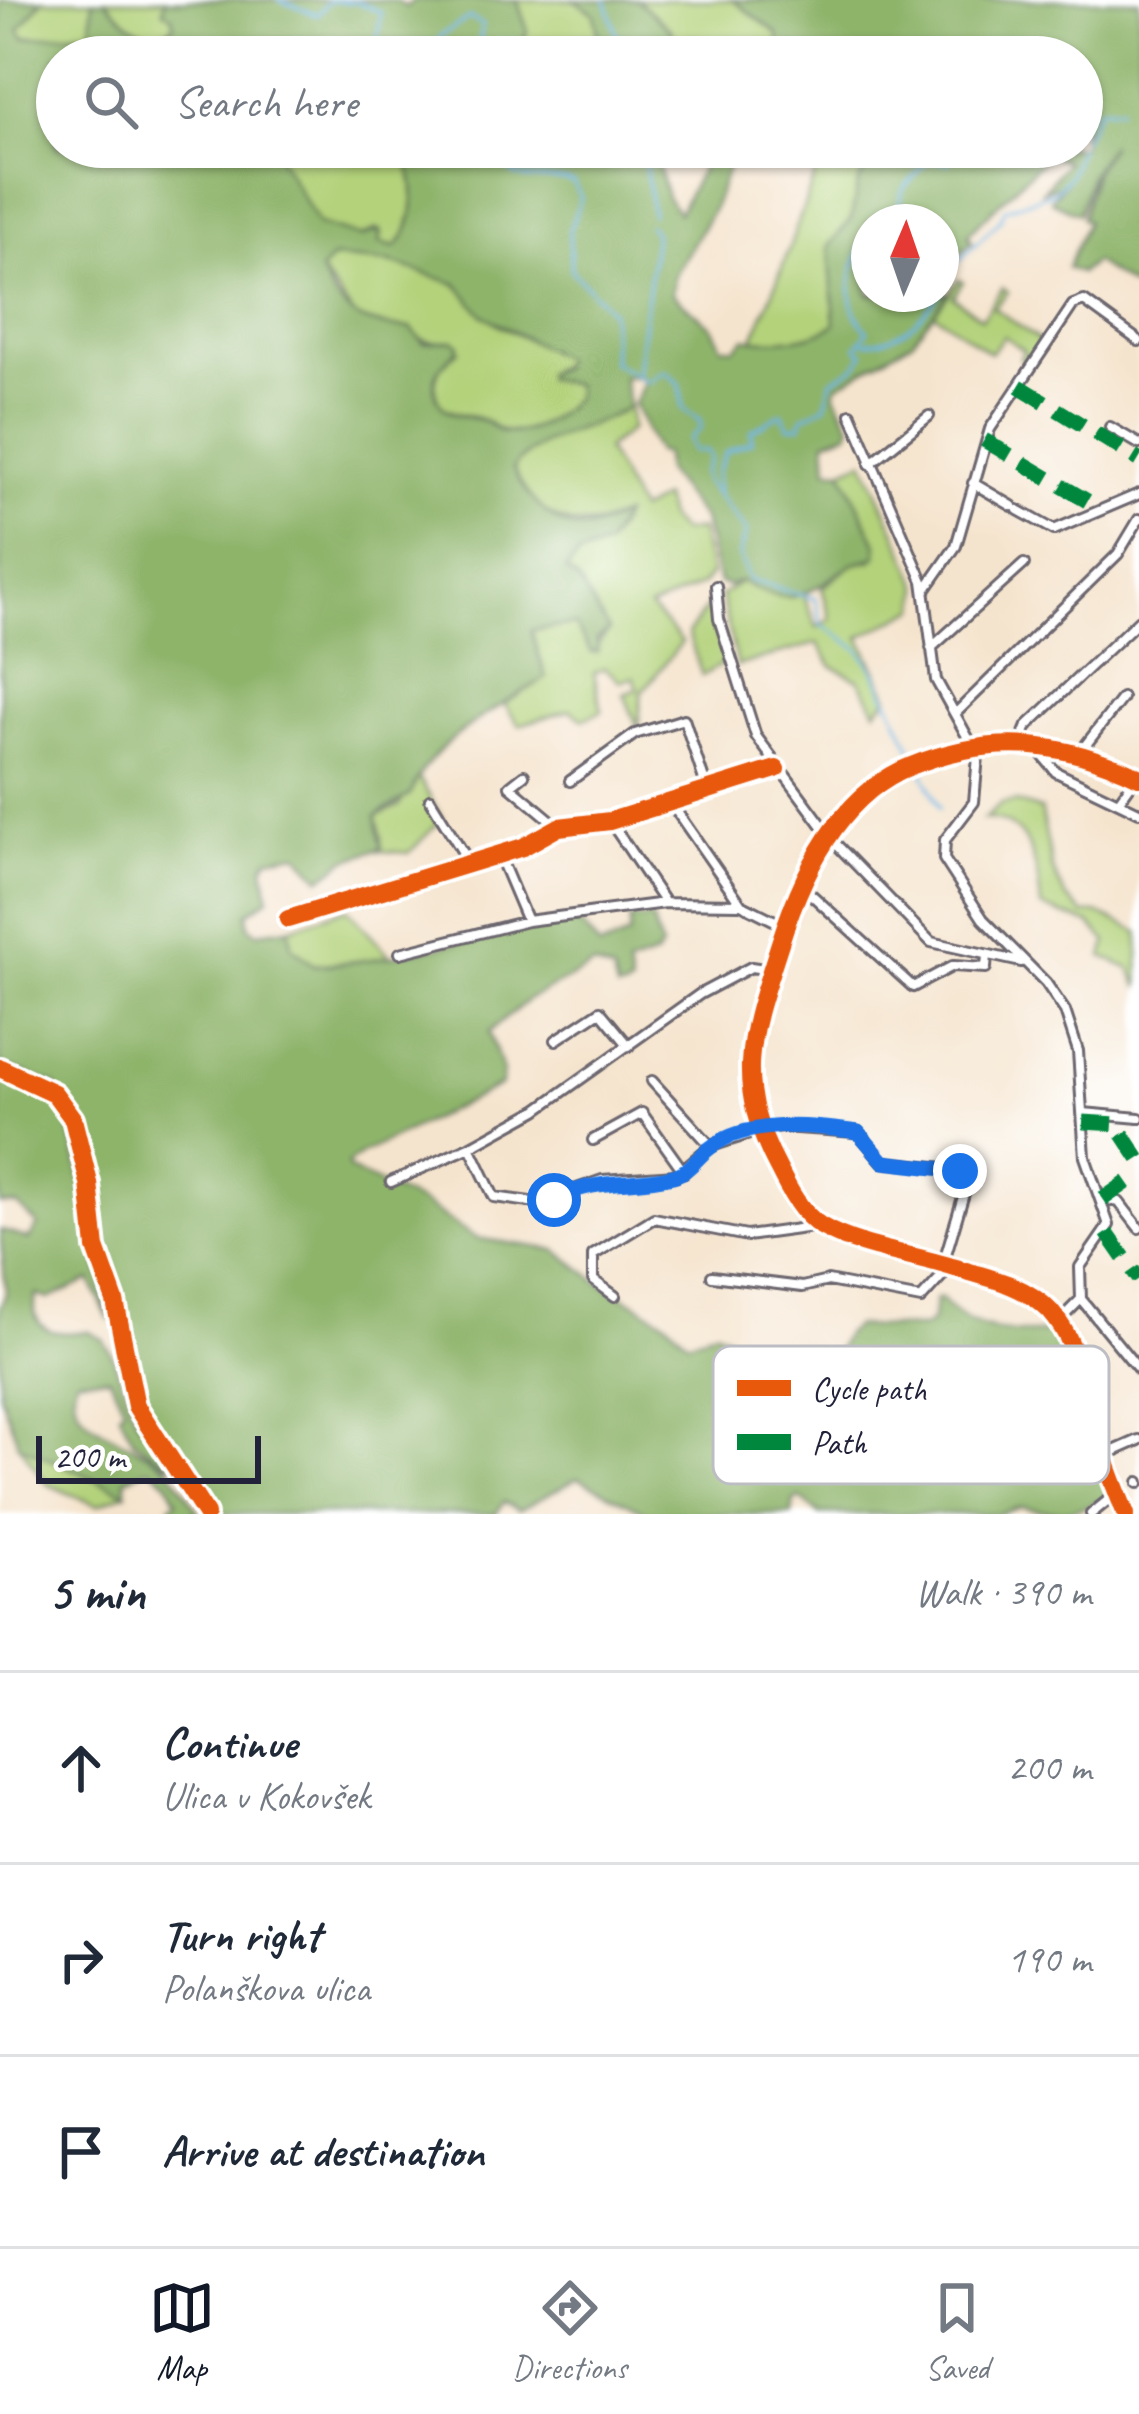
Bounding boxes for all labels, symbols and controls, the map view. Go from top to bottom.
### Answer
search box [36,36,1103,168]
icon: search [78,69,144,135]
text: Search here [174,74,357,131]
north arrow [851,204,959,312]
route end [933,1144,987,1198]
route start [527,1173,581,1227]
legend [713,1346,1109,1484]
text: Cycle path [812,1368,927,1410]
text: Path [812,1422,868,1464]
scale bar [36,1430,261,1483]
text: 200 m [54,1436,125,1478]
text: 5 min [48,1560,145,1624]
text: Walk · 390 m [915,1568,1091,1617]
text: Continue [162,1715,296,1772]
icon: ahead [48,1735,114,1801]
text: 200 m [1007,1743,1091,1792]
text: Ulica v Kokovšek [162,1772,370,1821]
text: Turn right [162,1907,320,1964]
icon: right [48,1927,114,1993]
text: 190 m [1007,1935,1091,1984]
text: Polanškova ulica [162,1964,370,2013]
icon: arrive [48,2119,114,2185]
text: Arrive at destination [162,2123,484,2180]
tab: Map [149,2275,215,2389]
tab: Directions [512,2275,627,2389]
tab: Saved [924,2275,990,2389]

